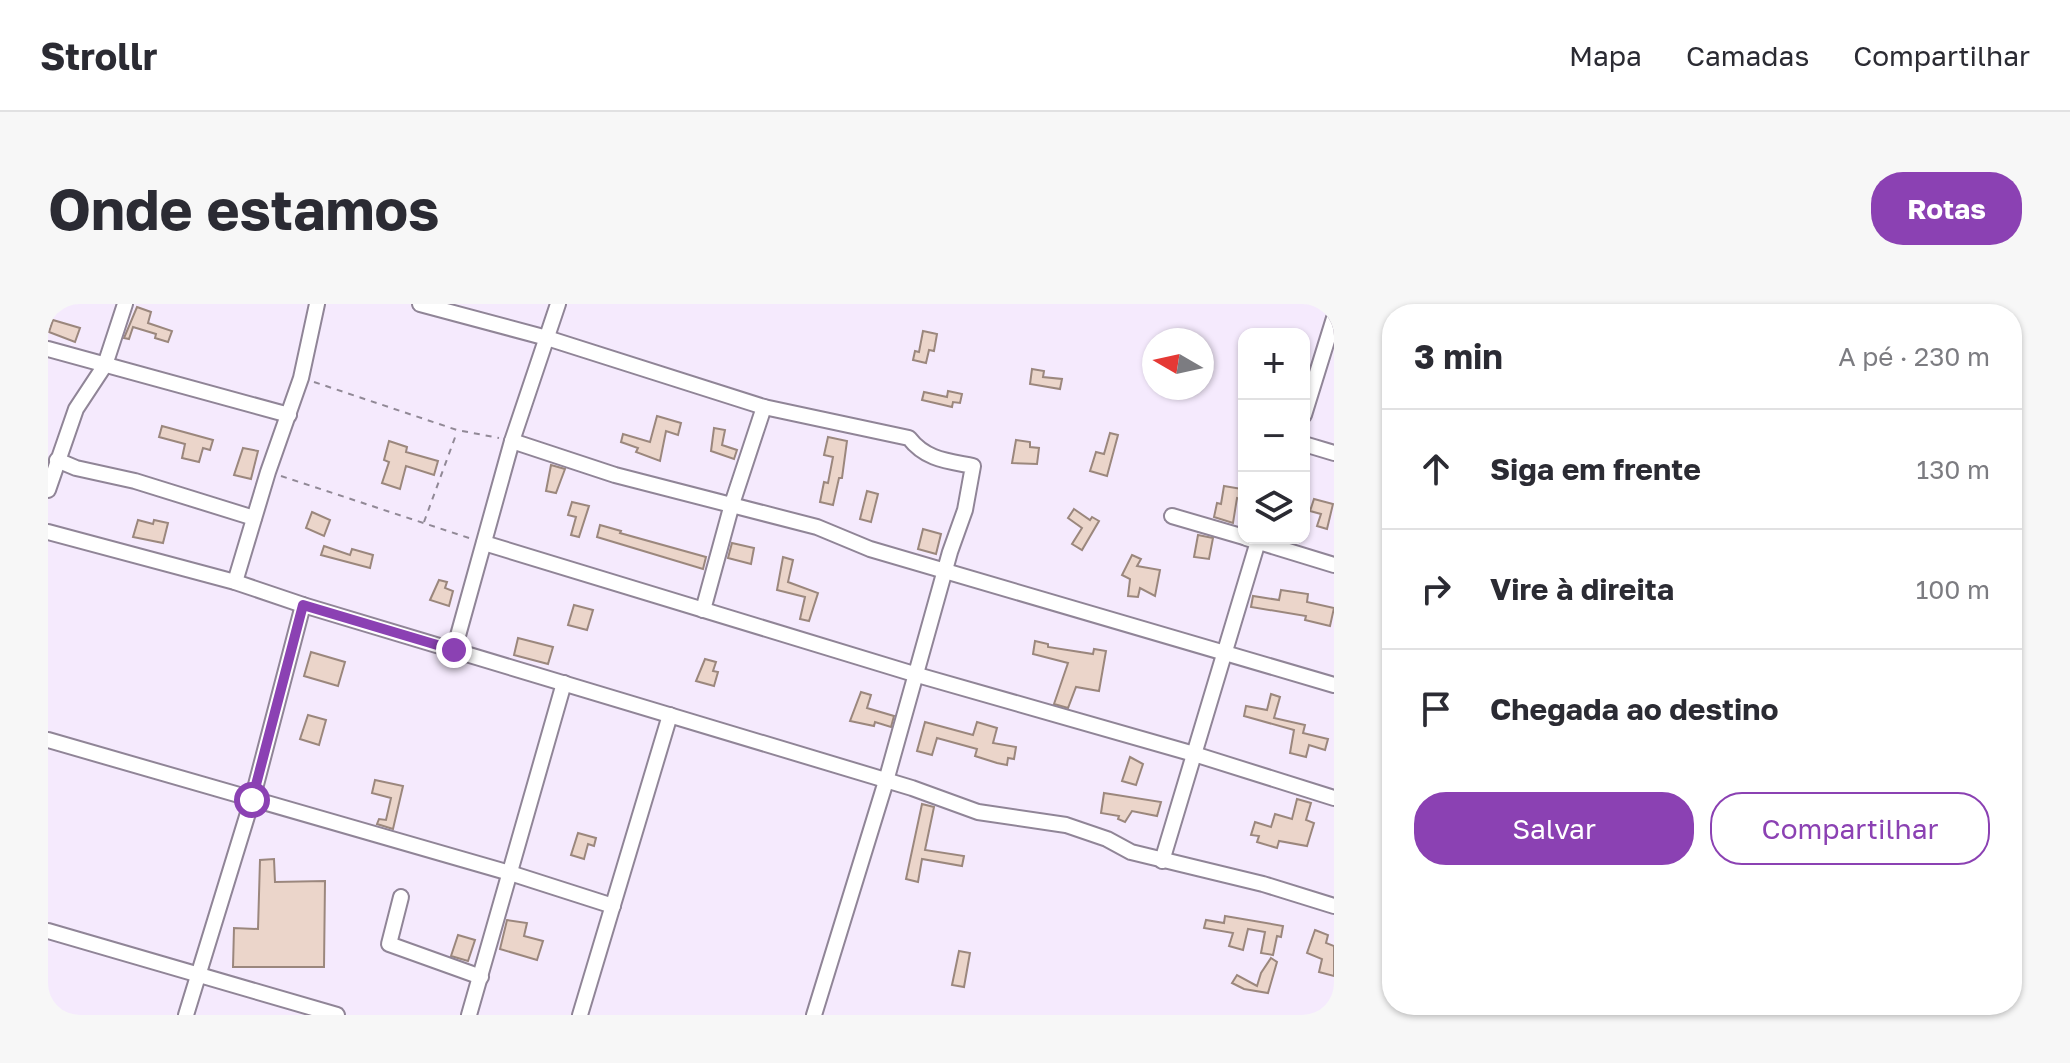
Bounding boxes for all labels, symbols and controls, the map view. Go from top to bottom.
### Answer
text: Strollr [40,33,158,78]
text: Mapa [1569,39,1642,72]
text: Camadas [1686,39,1809,72]
text: Compartilhar [1853,39,2030,72]
button: Rotas [1871,172,2022,245]
text: Onde estamos [48,175,439,242]
north arrow [1142,328,1214,400]
map controls [1238,328,1310,544]
button: + [1238,328,1310,400]
text: 3 min [1414,336,1503,376]
text: A pé · 230 m [1838,341,1990,372]
button: − [1238,400,1310,472]
icon: ahead [1414,447,1458,491]
text: Siga em frente [1490,451,1701,487]
text: 130 m [1917,454,1990,485]
button: layers [1238,472,1310,544]
icon: right [1414,567,1458,611]
text: Vire à direita [1490,571,1674,607]
text: 100 m [1916,574,1990,605]
route end [436,632,472,668]
icon: arrive [1414,687,1458,731]
text: Chegada ao destino [1490,691,1778,727]
route start [234,782,270,818]
button: Salvar [1414,792,1694,865]
button: Compartilhar [1710,792,1990,865]

